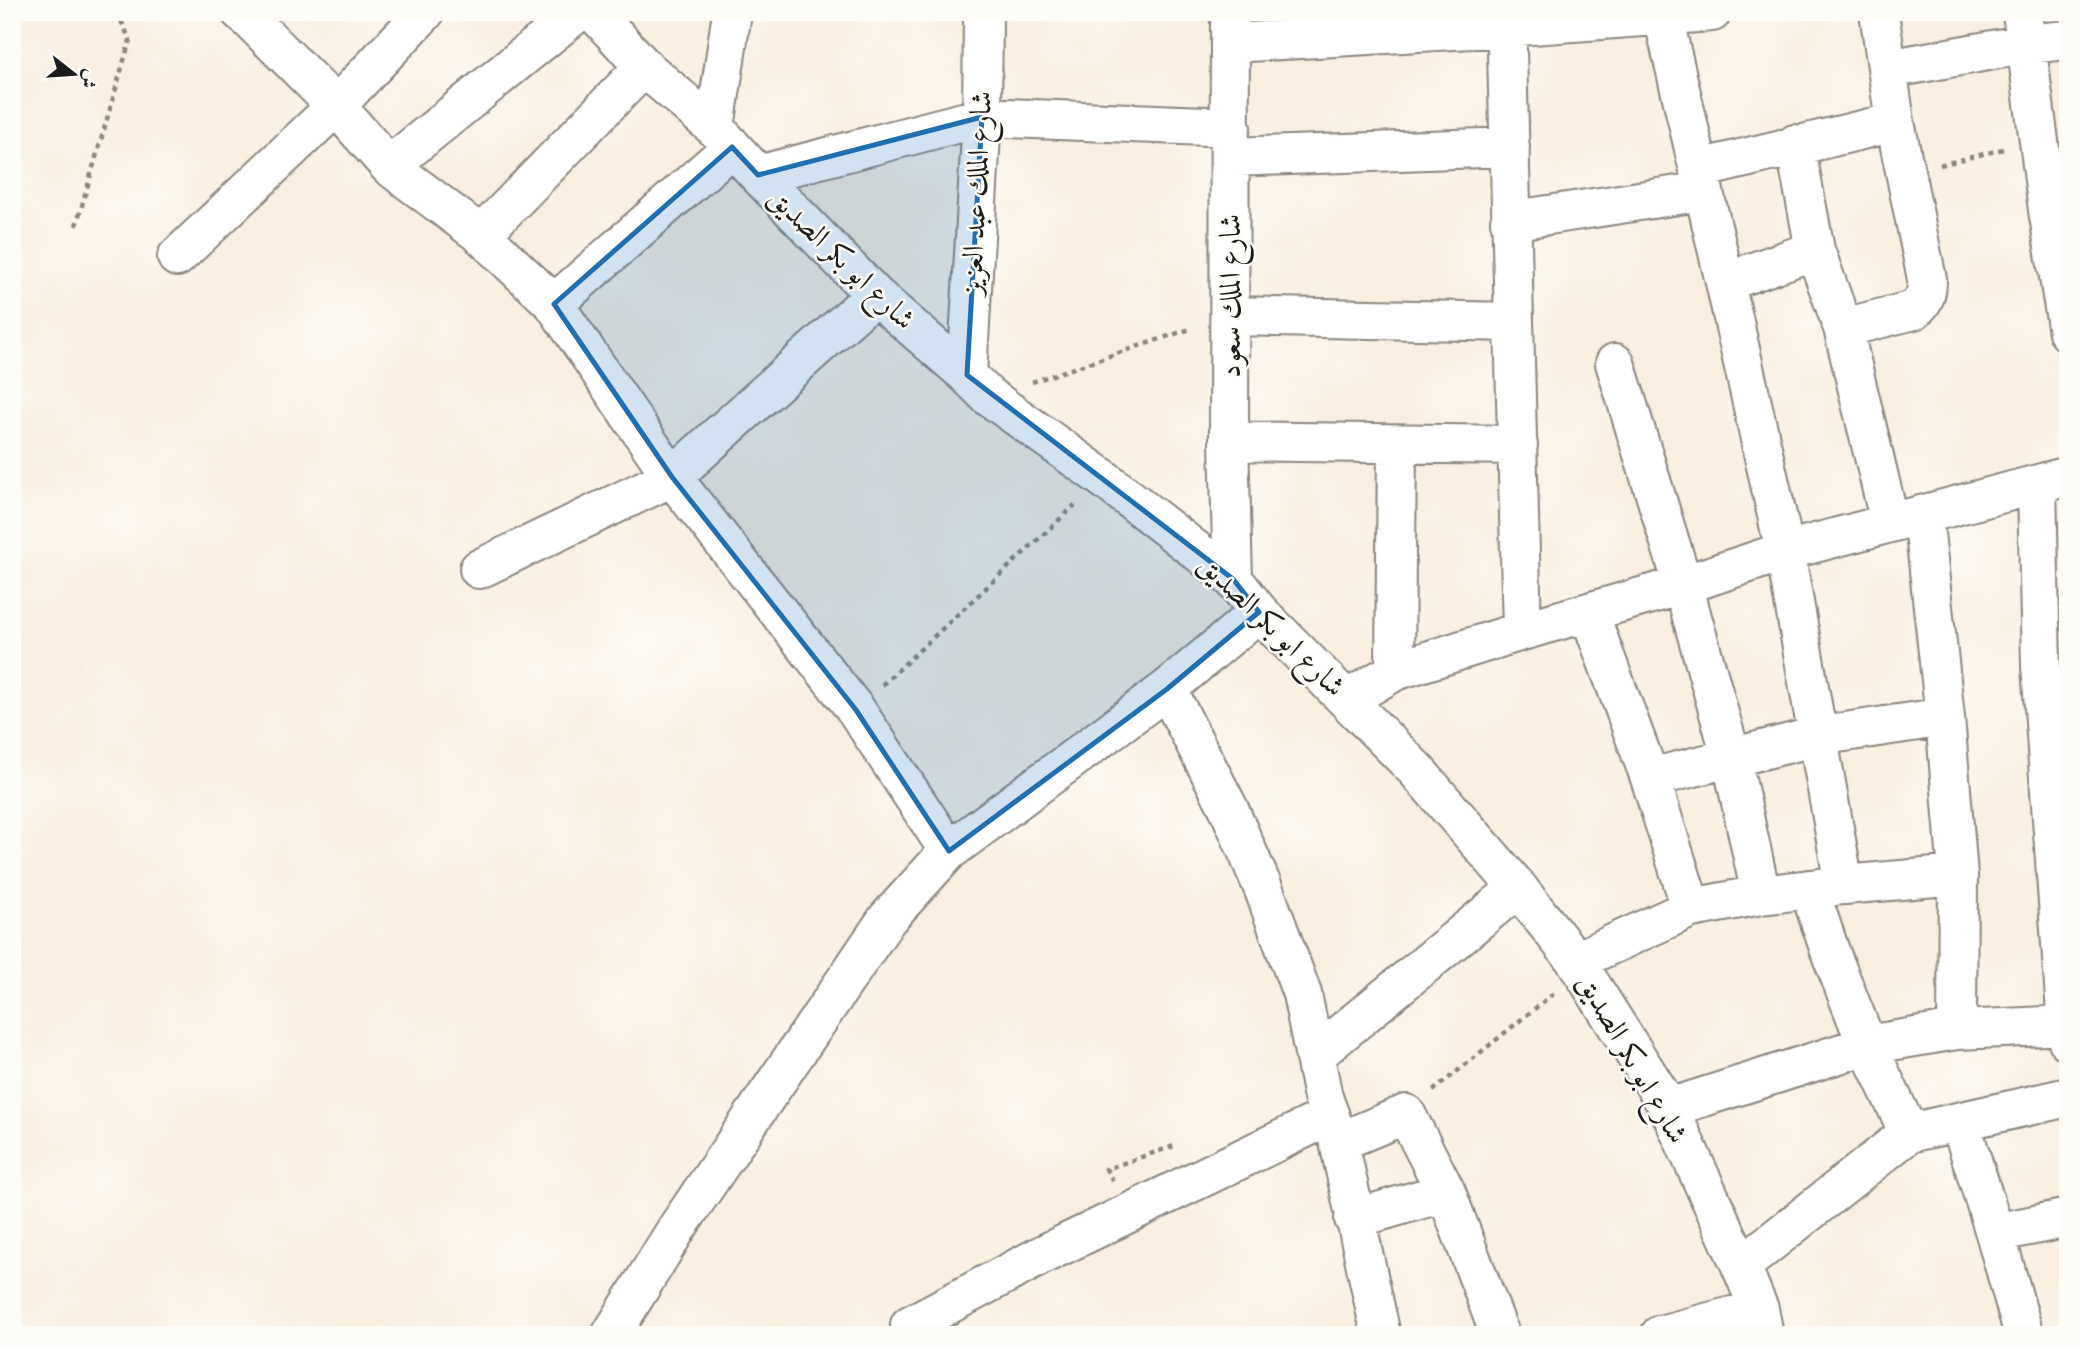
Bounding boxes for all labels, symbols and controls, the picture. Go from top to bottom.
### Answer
north arrow [38,38,108,108]
text: ش [72,65,104,91]
street label: شارع الملك عبد العزيز [952,90,1006,299]
street label: شارع ابو بكر الصديق [756,178,924,342]
street label: شارع الملك سعود [1211,214,1255,378]
street label: شارع ابو بكر الصديق [1186,545,1354,709]
street label: شارع ابو بكر الصديق [1564,966,1697,1153]

